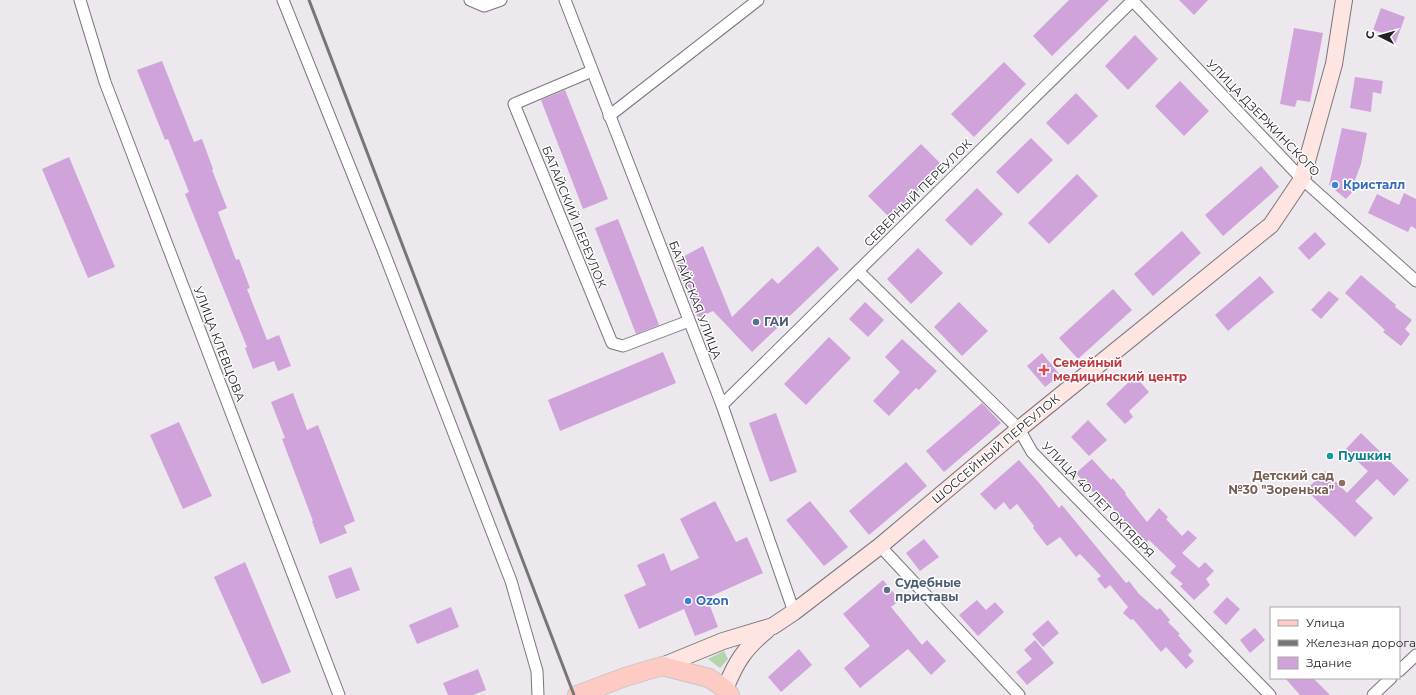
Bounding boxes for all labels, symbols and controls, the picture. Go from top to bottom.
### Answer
north arrow [1360,16,1400,56]
text: С [1363,30,1377,40]
street label: УЛИЦА ДЗЕРЖИНСКОГО [1204,56,1323,179]
street label: СЕВЕРНЫЙ ПЕРЕУЛОК [861,135,975,250]
street label: БАТАЙСКИЙ ПЕРЕУЛОК [539,143,610,291]
place label: Кристалл [1343,177,1405,192]
marker: Кристалл [1330,180,1340,190]
street label: БАТАЙСКАЯ УЛИЦА [666,238,725,361]
street label: УЛИЦА КЛЕВЦОВА [191,284,248,403]
place label: ГАИ [764,314,789,329]
marker: ГАИ [751,317,761,327]
place label: Семейный медицинский центр [1053,355,1187,384]
marker: Семейный медицинский центр [1038,364,1050,376]
street label: ШОССЕЙНЫЙ ПЕРЕУЛОК [929,390,1063,507]
street label: УЛИЦА 40 ЛЕТ ОКТЯБРЯ [1039,439,1158,561]
place label: Пушкин [1338,448,1391,463]
marker: Пушкин [1325,451,1335,461]
place label: Детский сад №30 "Зоренька" [1228,468,1335,497]
marker: Детский сад №30 "Зоренька" [1337,478,1347,488]
place label: Судебные приставы [895,575,961,604]
marker: Судебные приставы [882,585,892,595]
place label: Ozon [696,593,729,608]
marker: Ozon [683,596,693,606]
legend [1270,607,1400,679]
text: Улица [1306,615,1345,630]
text: Железная дорога [1306,635,1416,650]
text: Здание [1306,655,1352,670]

